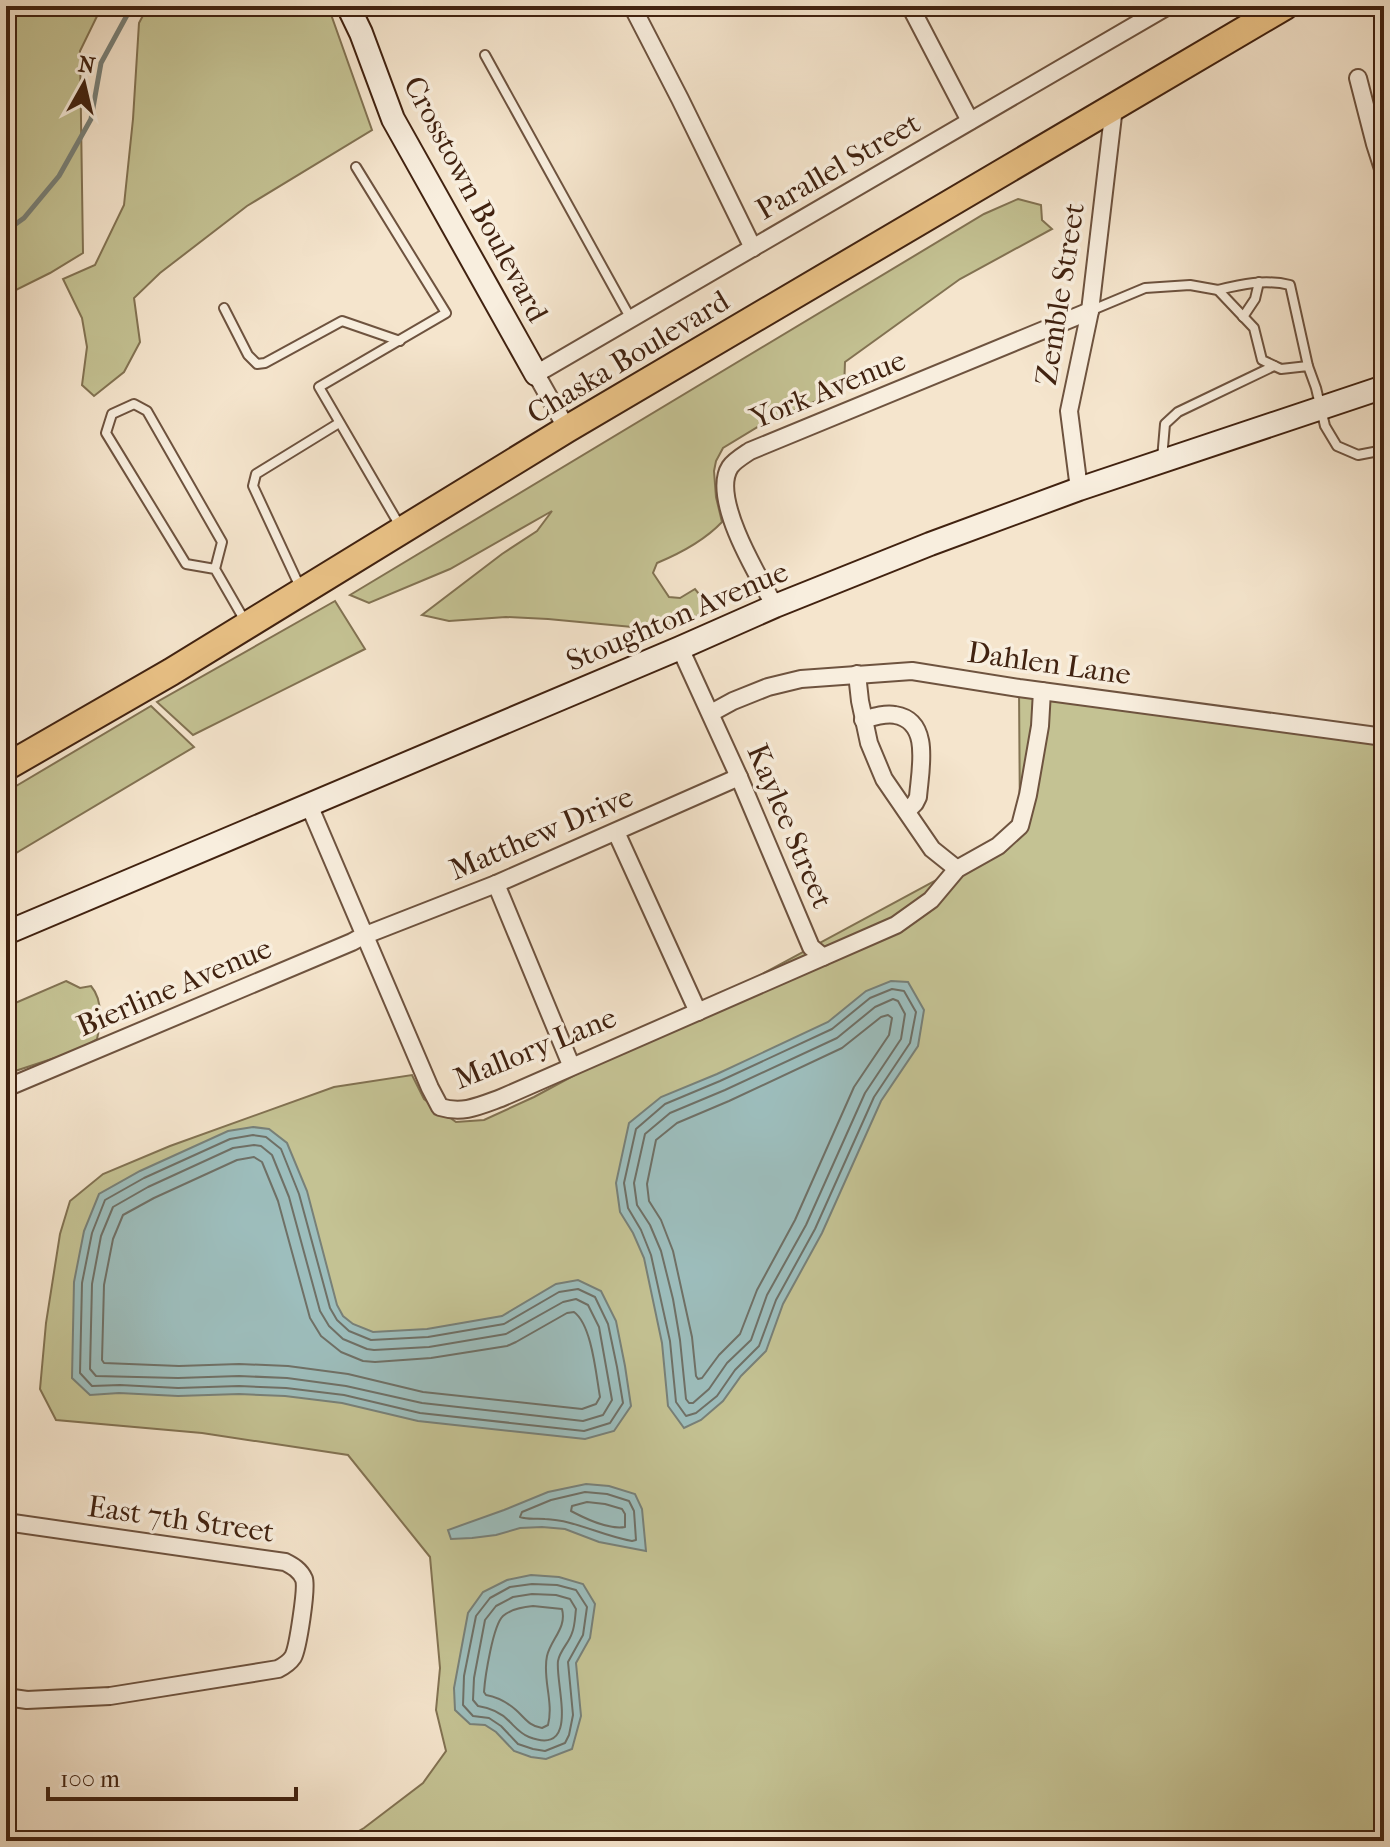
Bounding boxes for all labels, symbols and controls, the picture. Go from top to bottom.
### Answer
north arrow [44,44,124,124]
text: N [77,51,97,79]
street label: Crosstown Boulevard [396,71,555,329]
street label: Parallel Street [750,105,927,227]
street label: Zemble Street [1029,200,1092,388]
street label: Chaska Boulevard [521,283,736,431]
street label: York Avenue [745,342,911,437]
street label: Stoughton Avenue [561,554,793,679]
street label: Dahlen Lane [965,635,1133,692]
street label: Kaylee Street [739,739,840,914]
street label: Matthew Drive [444,779,638,888]
street label: Bierline Avenue [72,931,277,1044]
street label: Mallory Lane [449,1000,622,1097]
street label: East 7th Street [85,1489,277,1550]
scale bar [48,1751,296,1801]
text: 100 m [60,1765,120,1793]

